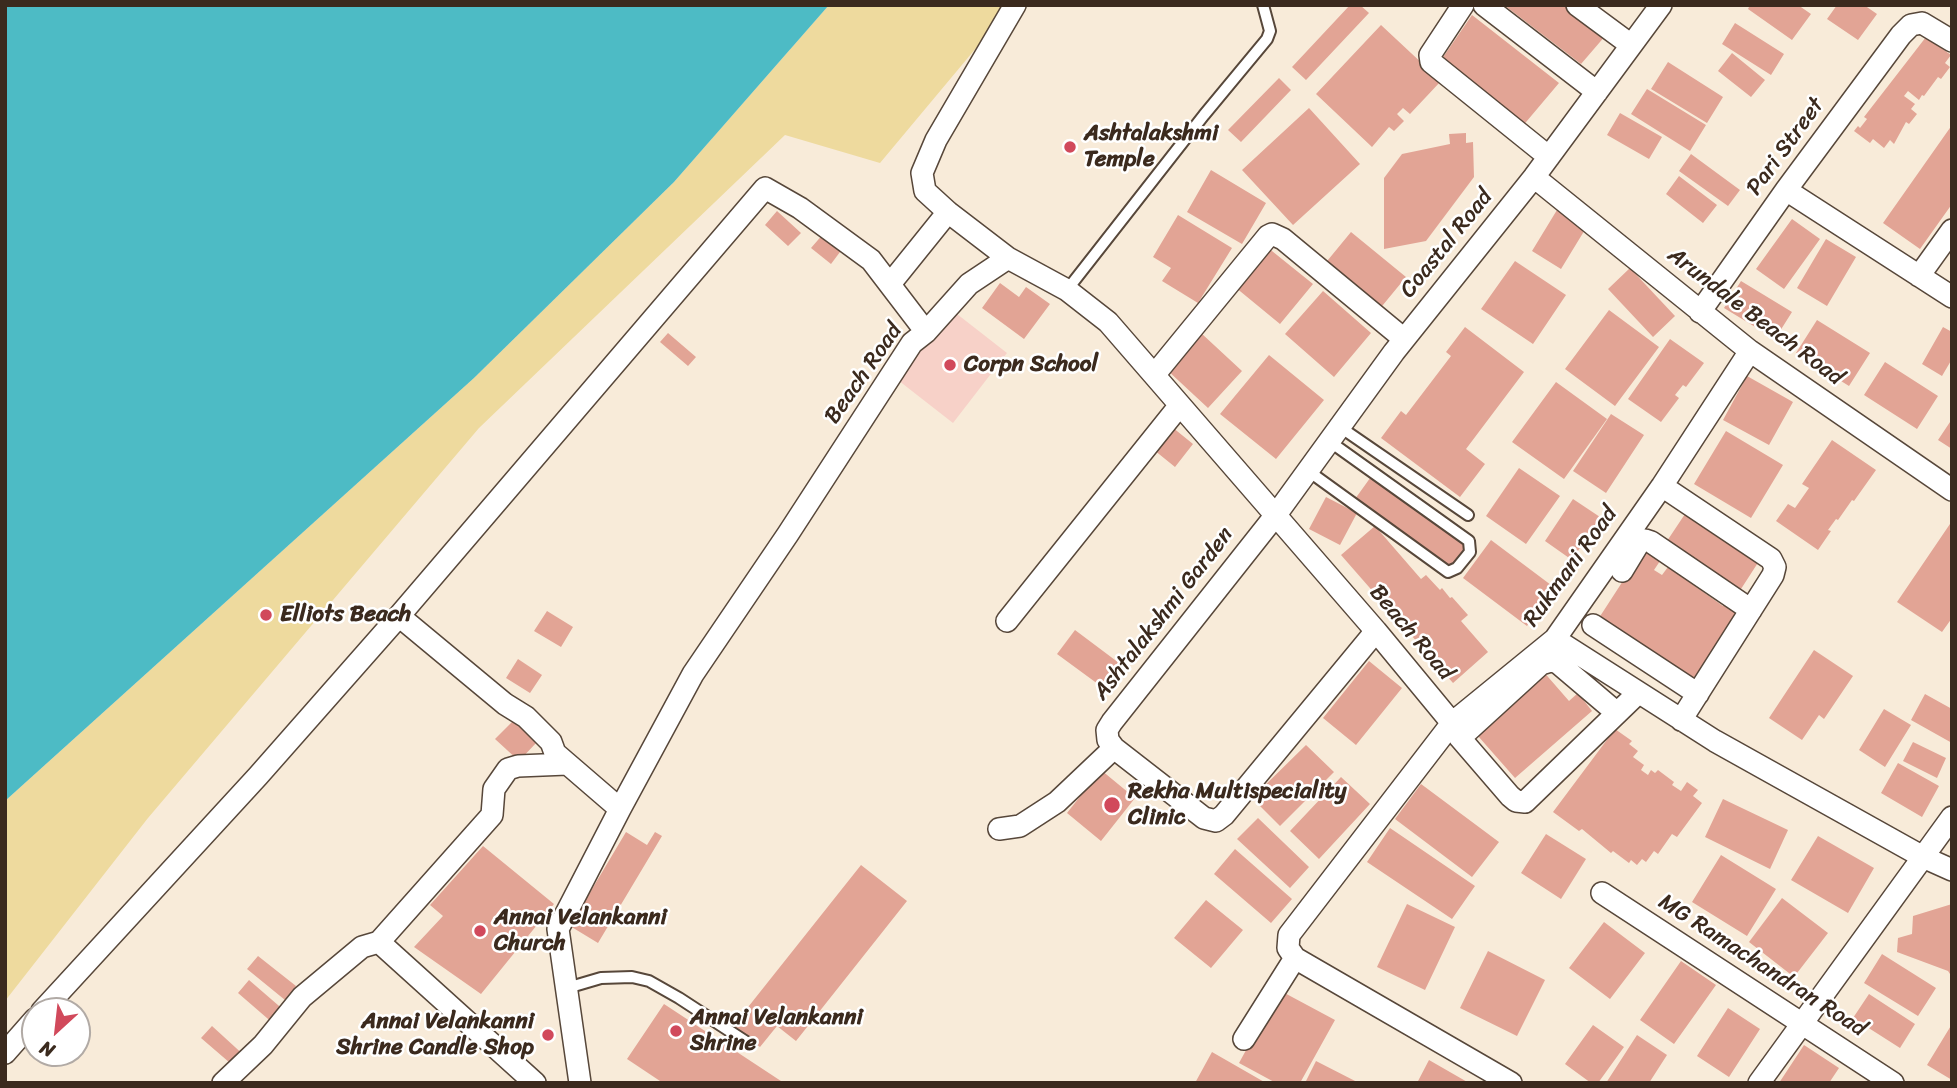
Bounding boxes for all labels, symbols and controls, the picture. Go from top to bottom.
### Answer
street label: Pari Street [1741,93,1831,201]
place label: Ashtalakshmi Temple [1084,120,1218,174]
marker: Ashtalakshmi Temple [1062,139,1078,155]
street label: Coastal Road [1395,184,1499,304]
street label: Arundale Beach Road [1662,242,1848,392]
street label: Beach Road [819,318,909,430]
place label: Corpn School [964,351,1098,379]
marker: Corpn School [942,357,958,373]
street label: Rukmani Road [1518,502,1624,632]
street label: Ashtalakshmi Garden [1088,522,1240,706]
street label: Beach Road [1363,579,1459,687]
place label: Elliots Beach [280,601,411,629]
marker: Elliots Beach [258,607,274,623]
place label: Rekha Multispeciality Clinic [1128,778,1347,832]
marker: Rekha Multispeciality Clinic [1102,795,1122,815]
street label: MG Ramachandran Road [1653,889,1871,1043]
place label: Annai Velankanni Church [494,904,667,958]
marker: Annai Velankanni Church [472,923,488,939]
north arrow [21,997,91,1067]
place label: Annai Velankanni Shrine [690,1004,863,1058]
place label: Annai Velankanni Shrine Candle Shop [336,1008,534,1062]
marker: Annai Velankanni Shrine [668,1023,684,1039]
marker: Annai Velankanni Shrine Candle Shop [540,1027,556,1043]
text: N [34,1032,61,1067]

